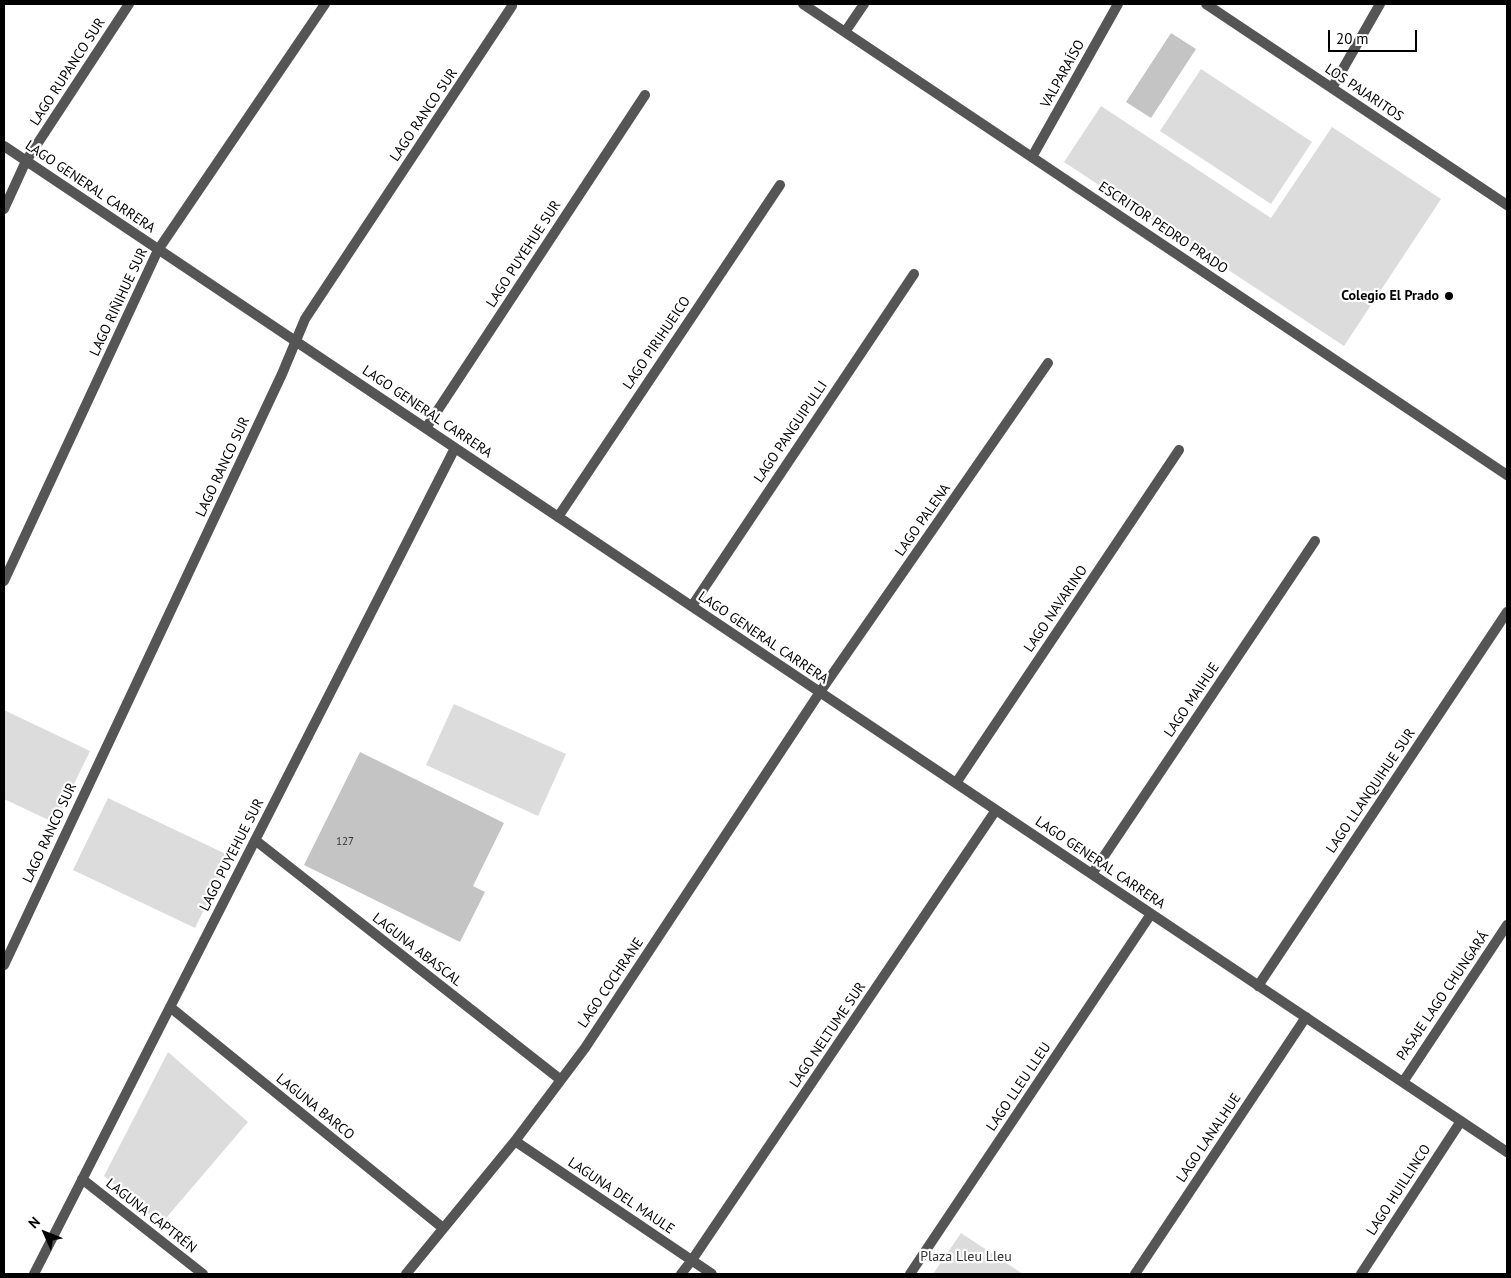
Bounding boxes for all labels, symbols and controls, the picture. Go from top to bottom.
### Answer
street label: LAGO RUPANCO SUR [27,15,109,129]
scale bar [1331,20,1420,52]
text: 20 m [1336,29,1369,48]
street label: VALPARAÍSO [1037,37,1089,111]
street label: LOS PAJARITOS [1322,61,1406,125]
street label: LAGO RANCO SUR [387,65,461,165]
street label: LAGO GENERAL CARRERA [22,137,158,237]
street label: ESCRITOR PEDRO PRADO [1095,178,1231,278]
street label: LAGO PUYEHUE SUR [483,197,565,311]
street label: LAGO RIÑIHUE SUR [87,245,151,359]
place label: Colegio El Prado [1341,288,1439,304]
marker: Colegio El Prado [1443,290,1455,302]
street label: LAGO PIRIHUEICO [620,293,694,393]
street label: LAGO GENERAL CARRERA [359,362,495,462]
street label: LAGO PANGUIPULLI [751,378,831,486]
street label: LAGO RANCO SUR [192,414,254,520]
street label: LAGO PALENA [892,481,954,559]
street label: LAGO NAVARINO [1021,562,1091,656]
street label: LAGO GENERAL CARRERA [695,588,831,688]
street label: LAGO MAIHUE [1161,659,1223,741]
street label: LAGO LLANQUIHUE SUR [1323,726,1419,856]
street label: LAGO RANCO SUR [19,780,81,886]
street label: LAGO PUYEHUE SUR [196,796,268,914]
street label: LAGO GENERAL CARRERA [1032,813,1168,913]
house number: 127 [336,835,354,849]
street label: LAGUNA ABASCAL [369,910,465,990]
street label: PASAJE LAGO CHUNGARÁ [1394,928,1492,1064]
street label: LAGO COCHRANE [575,935,647,1031]
street label: LAGO NELTUME SUR [786,979,870,1091]
street label: LAGO LLEU LLEU [983,1040,1055,1134]
street label: LAGUNA BARCO [273,1070,357,1144]
street label: LAGO LANALHUE [1173,1090,1245,1186]
street label: LAGO HUILLINCO [1363,1141,1435,1239]
street label: LAGUNA DEL MAULE [564,1154,678,1238]
street label: LAGUNA CAPTRÉN [102,1175,200,1257]
north arrow [20,1208,70,1258]
text: N [25,1213,44,1232]
park label: Plaza Lleu Lleu [920,1249,1012,1265]

